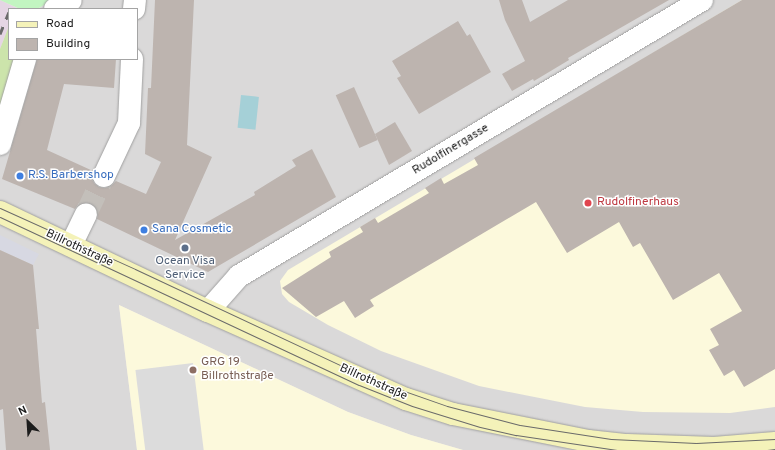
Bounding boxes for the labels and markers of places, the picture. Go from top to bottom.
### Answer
place label: R.S. Barbershop [28,169,114,183]
marker: R.S. Barbershop [15,171,25,181]
place label: Rudolfinerhaus [597,196,679,210]
marker: Rudolfinerhaus [582,197,594,209]
place label: Sana Cosmetic [152,223,232,237]
marker: Sana Cosmetic [139,225,149,235]
marker: Ocean Visa Service [180,243,190,253]
place label: Ocean Visa Service [155,255,215,283]
place label: GRG 19 Billrothstraße [201,356,274,384]
marker: GRG 19 Billrothstraße [188,365,198,375]

